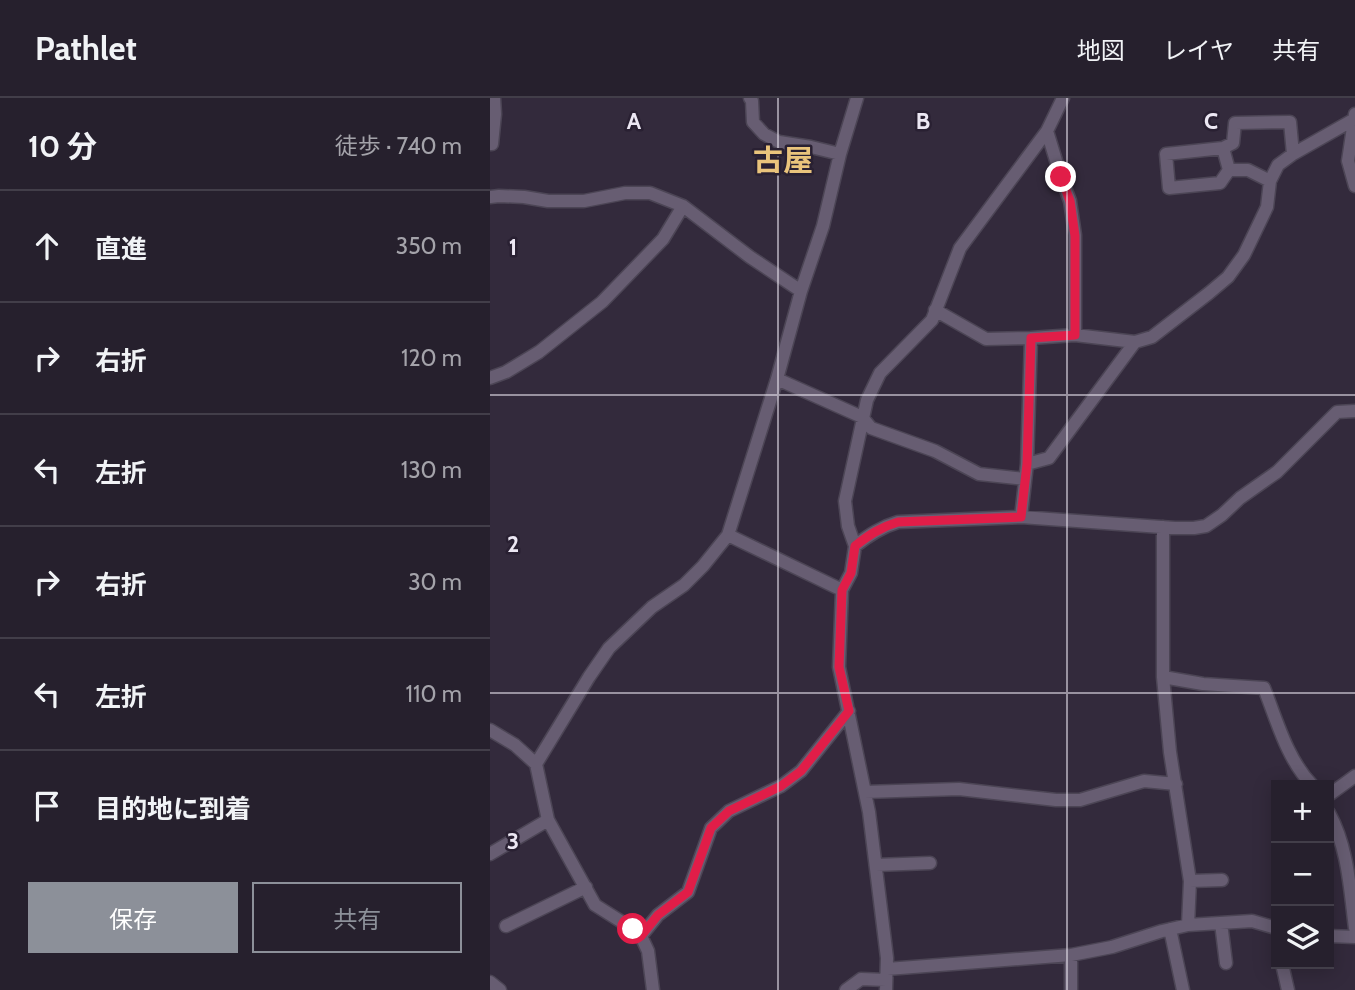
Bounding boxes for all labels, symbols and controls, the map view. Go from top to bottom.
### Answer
text: Pathlet [35,28,137,68]
text: 地図 [1077,36,1125,65]
text: レイヤ [1163,36,1234,65]
text: 共有 [1272,36,1320,65]
text: A [627,107,642,135]
text: B [916,107,930,135]
text: C [1204,107,1218,135]
text: 10 分 [28,128,97,165]
text: 徒歩 · 740 m [335,132,462,160]
district label: 古屋 [753,142,813,179]
route end [1045,161,1076,192]
icon: ahead [28,227,66,265]
text: 350 m [396,232,462,260]
text: 直進 [95,233,147,265]
text: 1 [509,233,517,261]
icon: right [28,339,66,377]
text: 120 m [401,344,462,372]
text: 右折 [95,345,147,377]
icon: left [28,451,66,489]
text: 130 m [401,456,462,484]
text: 左折 [95,457,147,489]
text: 2 [507,530,519,558]
icon: right [28,563,66,601]
text: 30 m [408,568,462,596]
text: 右折 [95,569,147,601]
icon: left [28,675,66,713]
text: 110 m [406,680,462,708]
text: 左折 [95,681,147,713]
map controls [1271,780,1334,969]
button: + [1271,780,1334,843]
icon: arrive [28,787,66,825]
text: 目的地に到着 [95,793,251,825]
text: 3 [507,827,519,855]
button: − [1271,843,1334,906]
button: 保存 [28,882,238,953]
button: 共有 [252,882,462,953]
button: layers [1271,906,1334,969]
route start [617,913,648,944]

